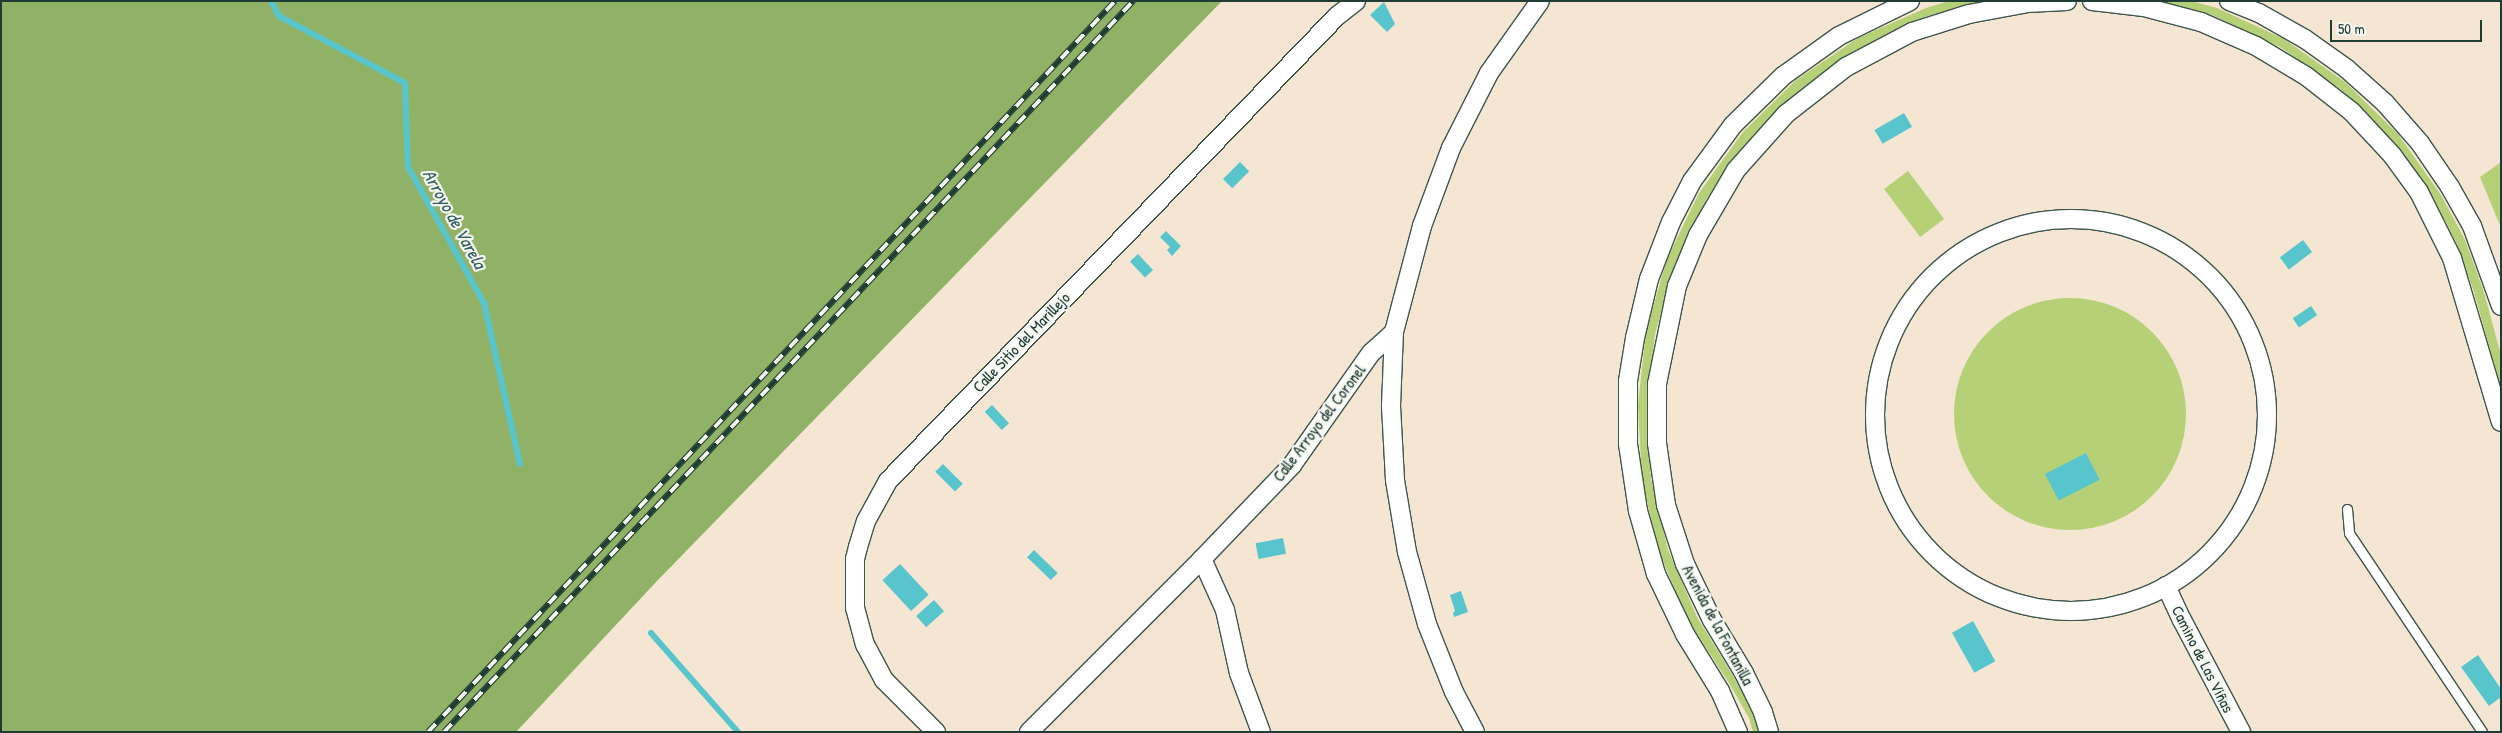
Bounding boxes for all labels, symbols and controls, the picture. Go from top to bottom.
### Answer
scale bar [2332,10,2484,42]
text: 50 m [2338,18,2365,39]
water label: Arroyo de Varela [418,166,490,272]
street label: Calle Sitio del Marillejo [968,288,1074,396]
street label: Calle Arroyo del Coronel [1269,361,1369,485]
street label: Avenida de la Fontanilla [1678,562,1758,688]
street label: Camino de Las Viñas [2168,602,2238,716]

